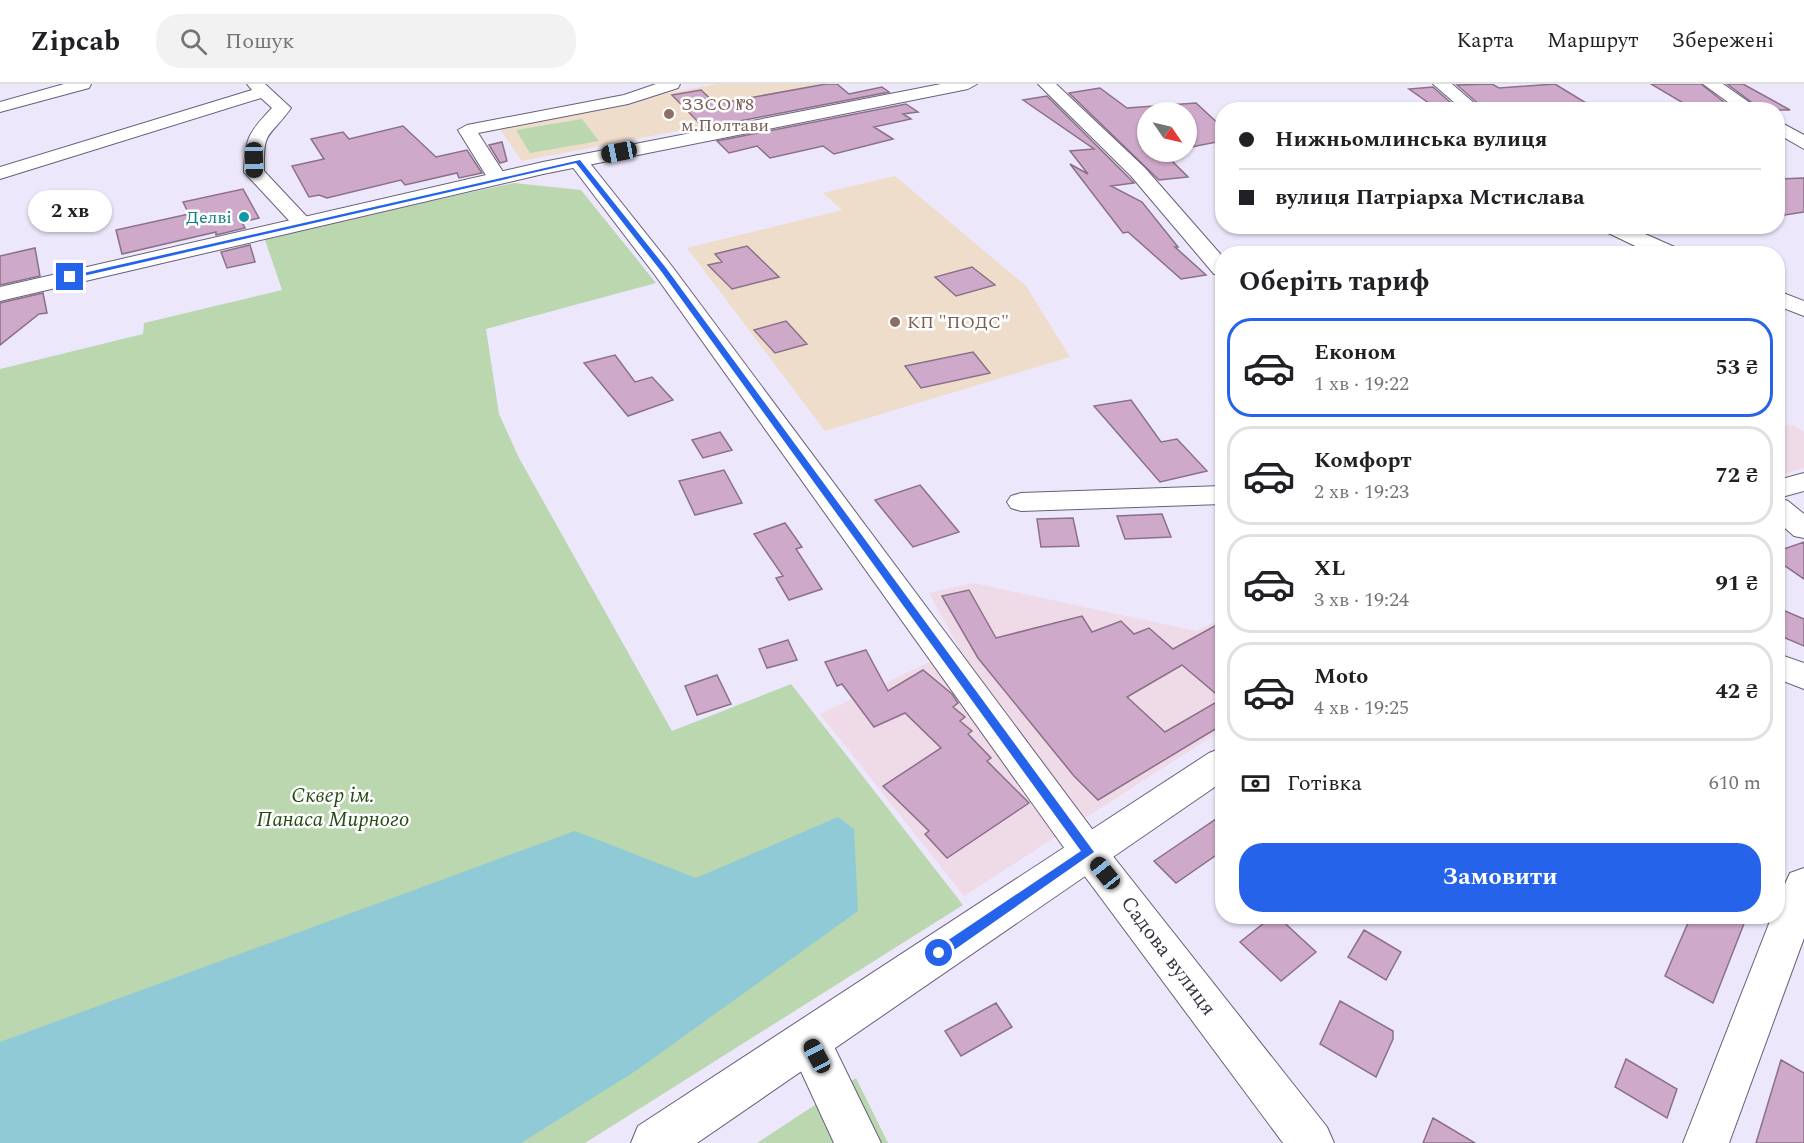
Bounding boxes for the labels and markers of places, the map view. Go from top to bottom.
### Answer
place label: ЗЗСО №8 м.Полтави [681,91,769,139]
marker: ЗЗСО №8 м.Полтави [662,107,676,121]
place label: Делві [186,204,232,231]
marker: Делві [237,210,251,224]
place label: КП "ПОДС" [907,309,1009,336]
marker: КП "ПОДС" [888,315,902,329]

